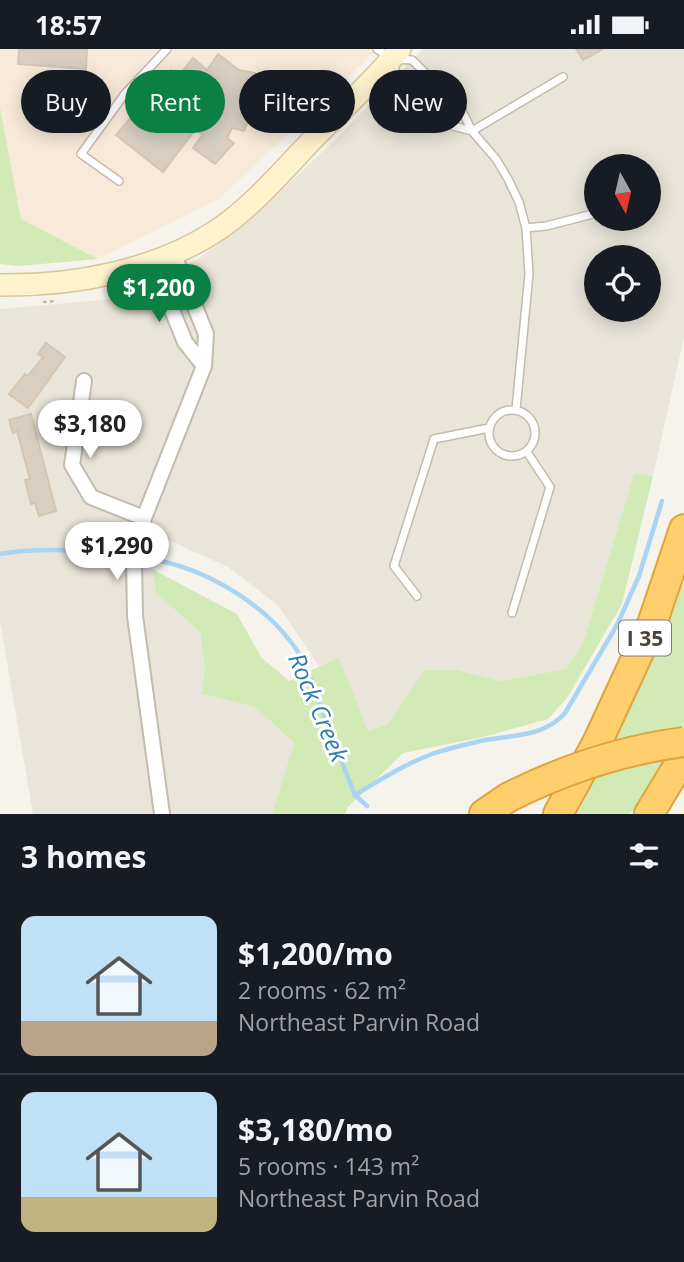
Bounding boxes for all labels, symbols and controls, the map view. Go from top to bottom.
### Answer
text: 18:57 [35,7,102,43]
chip: Buy [21,70,111,133]
chip: Rent [125,70,225,133]
chip: Filters [239,70,355,133]
chip: New [369,70,467,133]
north arrow [584,154,662,231]
map controls [584,154,661,322]
button: locate [584,245,661,322]
pin: $1,200 [102,265,216,324]
text: $1,200 [123,271,195,303]
pin: $3,180 [33,401,147,460]
text: $3,180 [54,407,126,439]
pin: $1,290 [60,523,174,582]
text: $1,290 [81,529,153,561]
road number: I 35 [619,621,671,655]
water label: Rock Creek [281,647,357,768]
text: 3 homes [21,836,146,877]
icon: filters [625,837,663,875]
text: $1,200/mo [238,933,393,974]
icon: home [77,944,161,1028]
text: 2 rooms · 62 m² [238,974,406,1006]
text: Northeast Parvin Road [238,1006,480,1038]
text: $3,180/mo [238,1109,393,1150]
icon: home [77,1120,161,1204]
text: 5 rooms · 143 m² [238,1150,419,1182]
text: Northeast Parvin Road [238,1182,480,1214]

